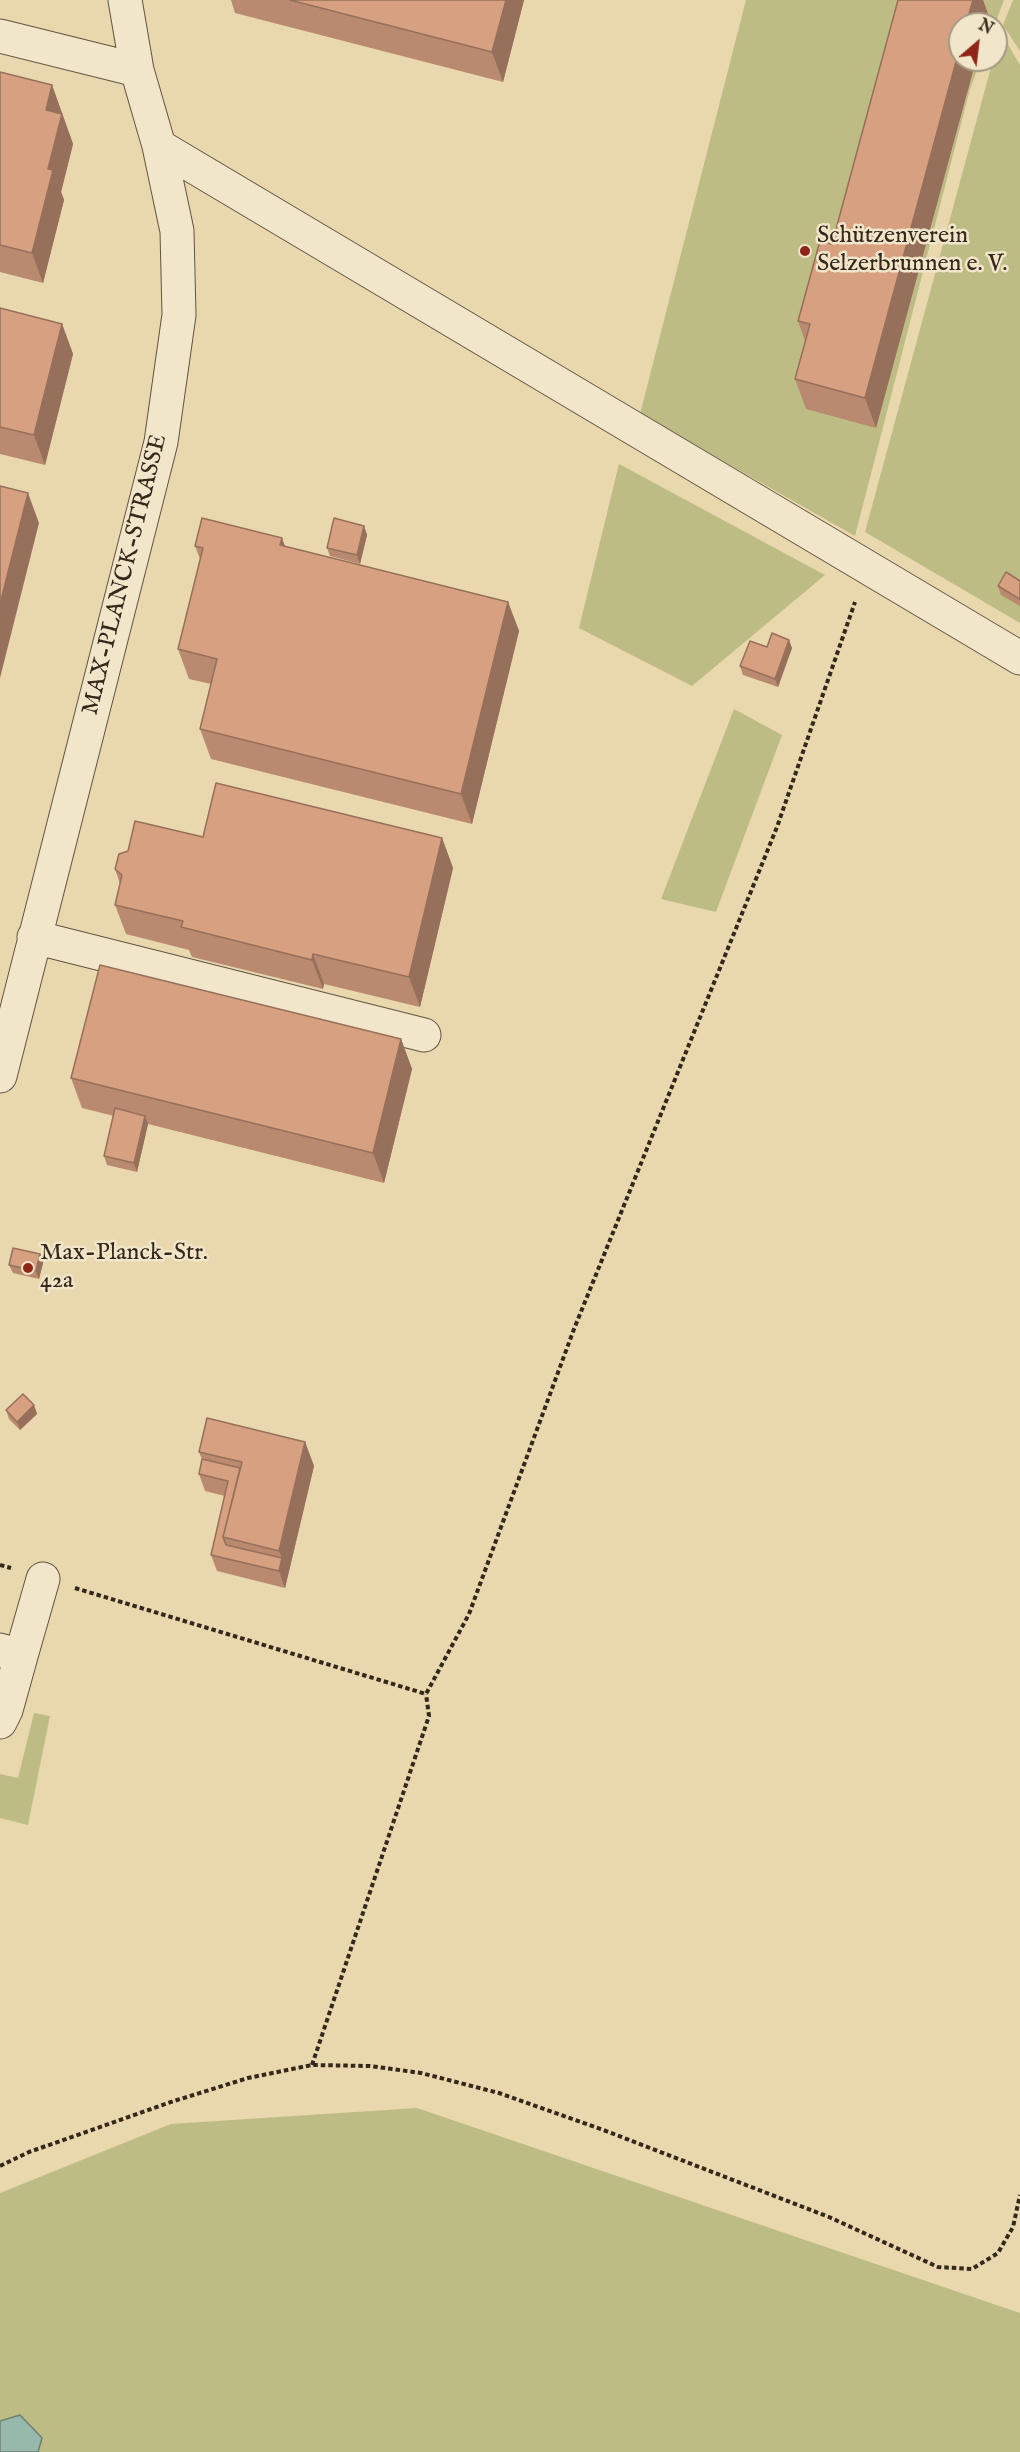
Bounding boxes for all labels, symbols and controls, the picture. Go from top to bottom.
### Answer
north arrow [948,12,1008,72]
text: N [975,16,996,40]
place label: Schützenverein Selzerbrunnen e. V. [817,223,1007,279]
marker: Schützenverein Selzerbrunnen e. V. [798,244,812,258]
street label: MAX-PLANCK-STRASSE [77,432,175,718]
place label: Max-Planck-Str. 42a [40,1240,208,1296]
marker: Max-Planck-Str. 42a [21,1261,35,1275]

